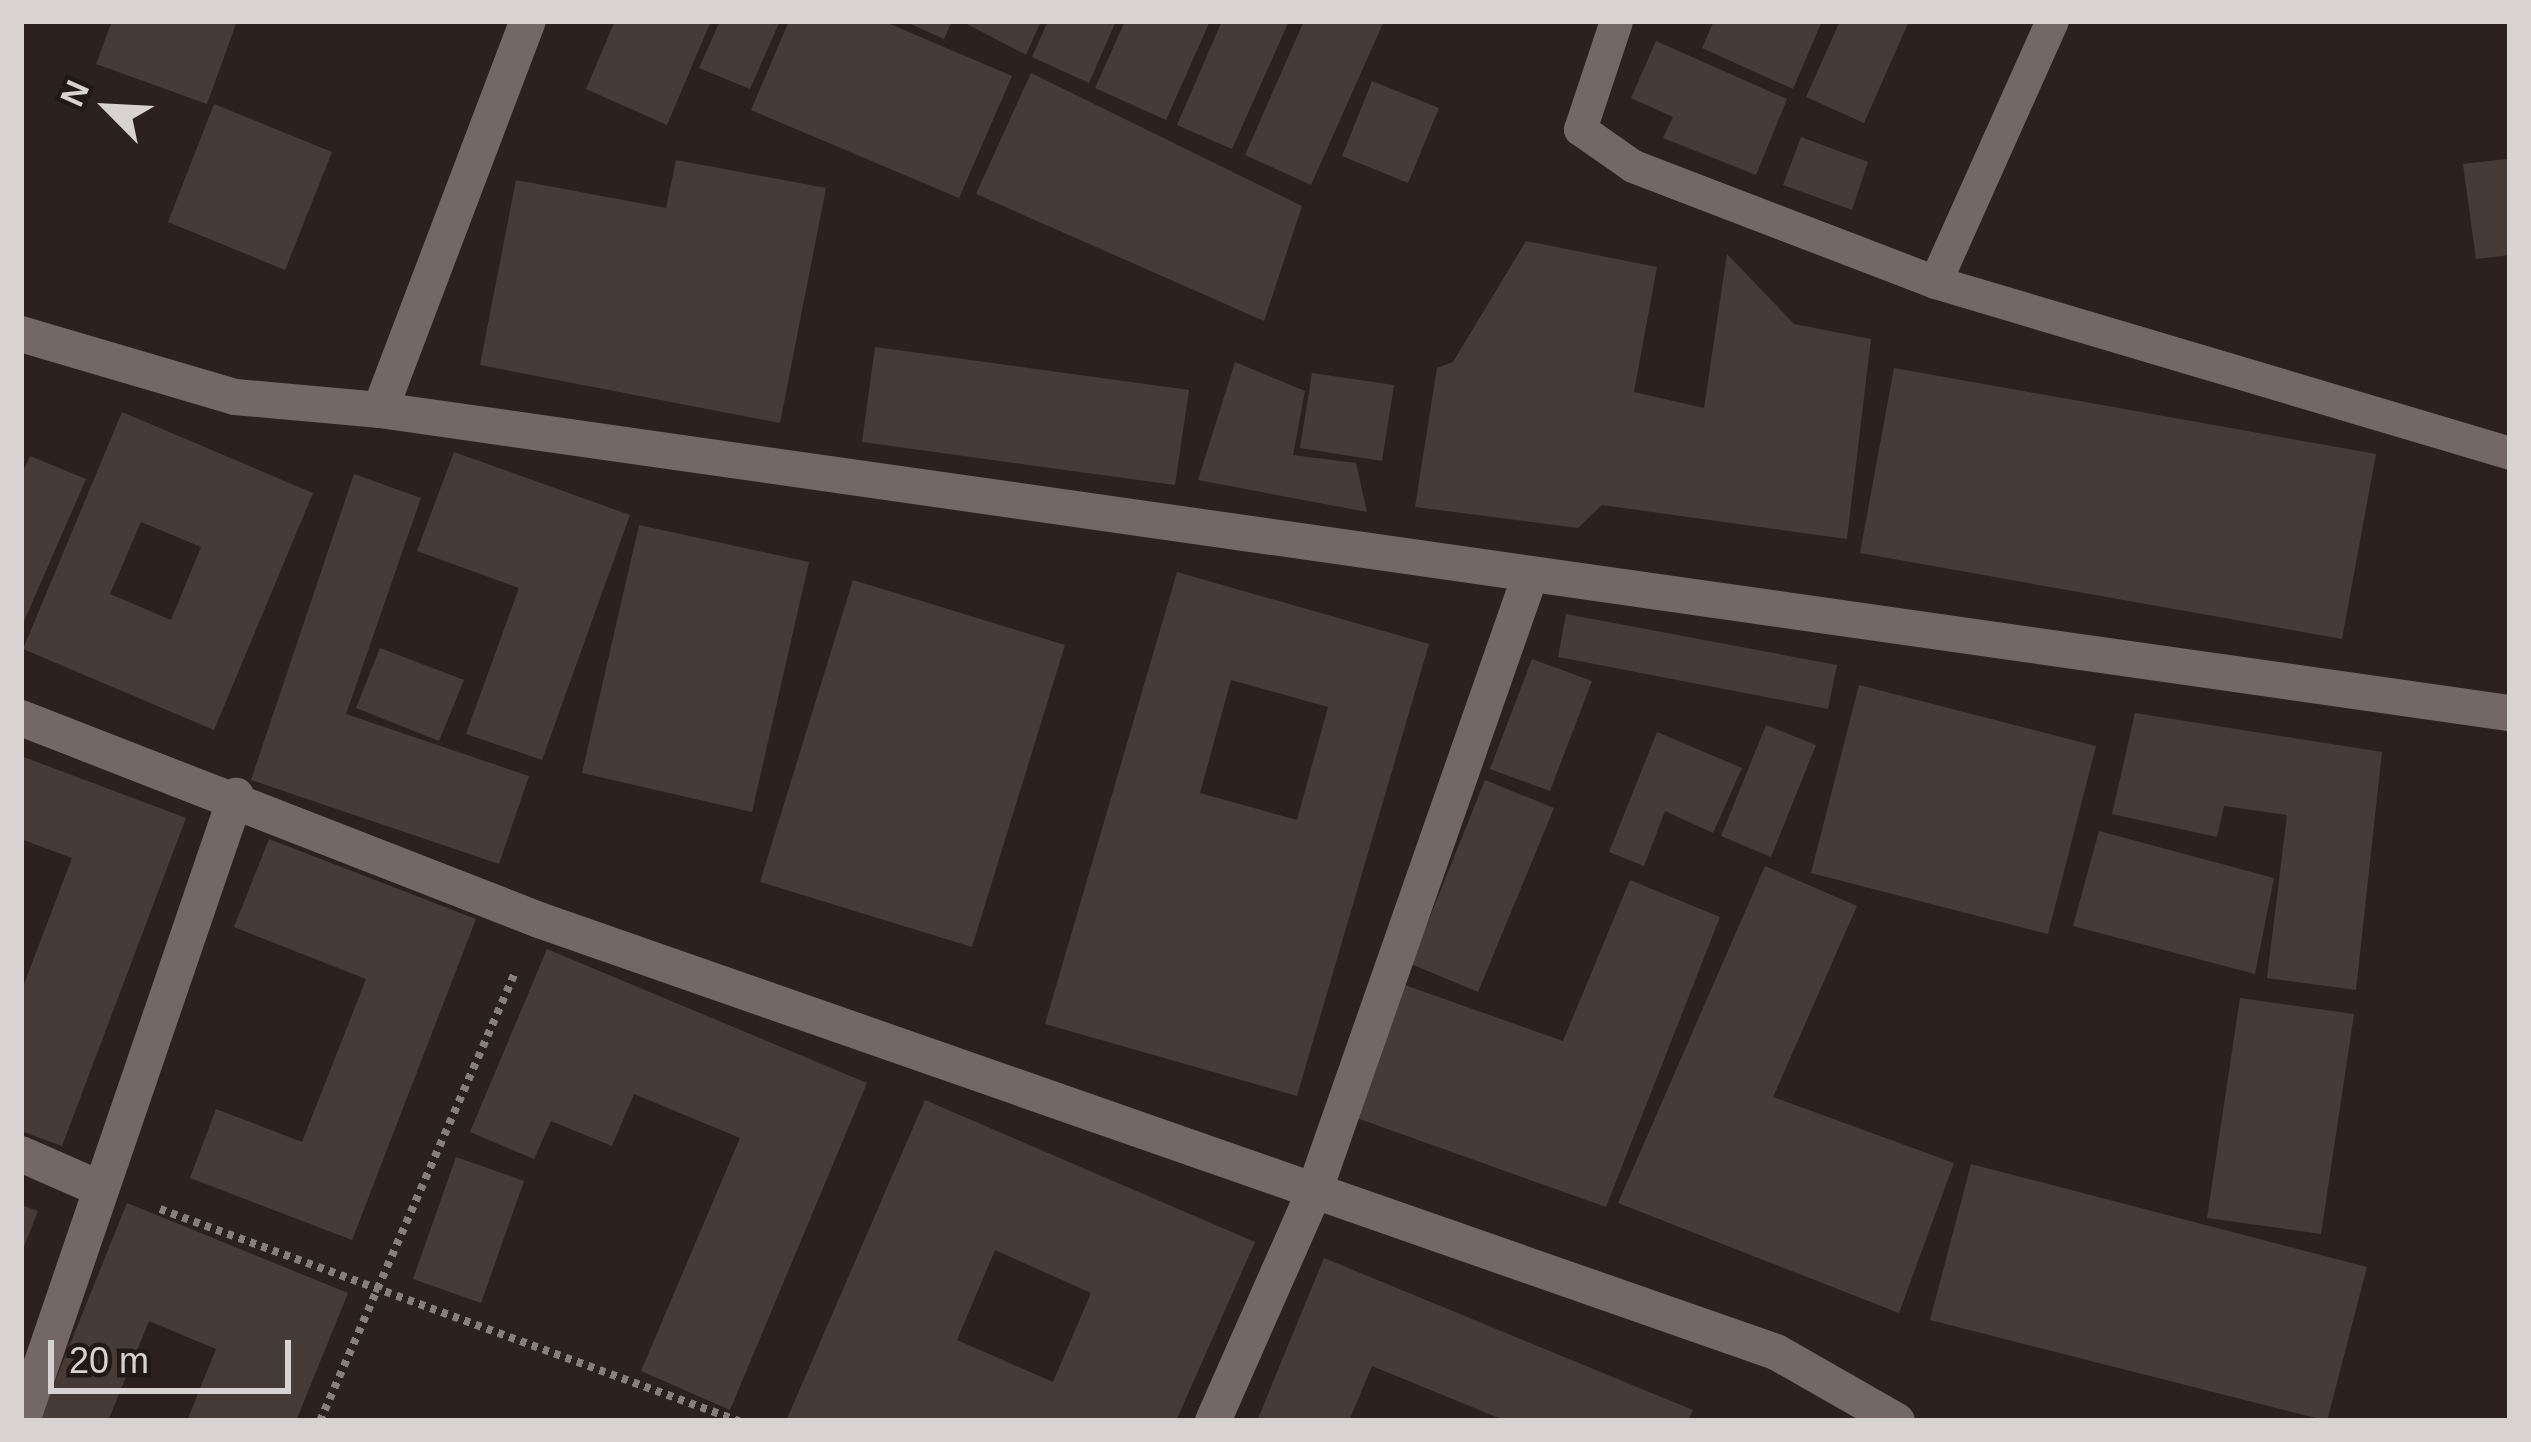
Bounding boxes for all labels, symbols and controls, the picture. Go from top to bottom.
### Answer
north arrow [48,48,168,168]
text: N [53,75,96,112]
scale bar [54,1316,297,1390]
text: 20 m [69,1340,149,1381]

